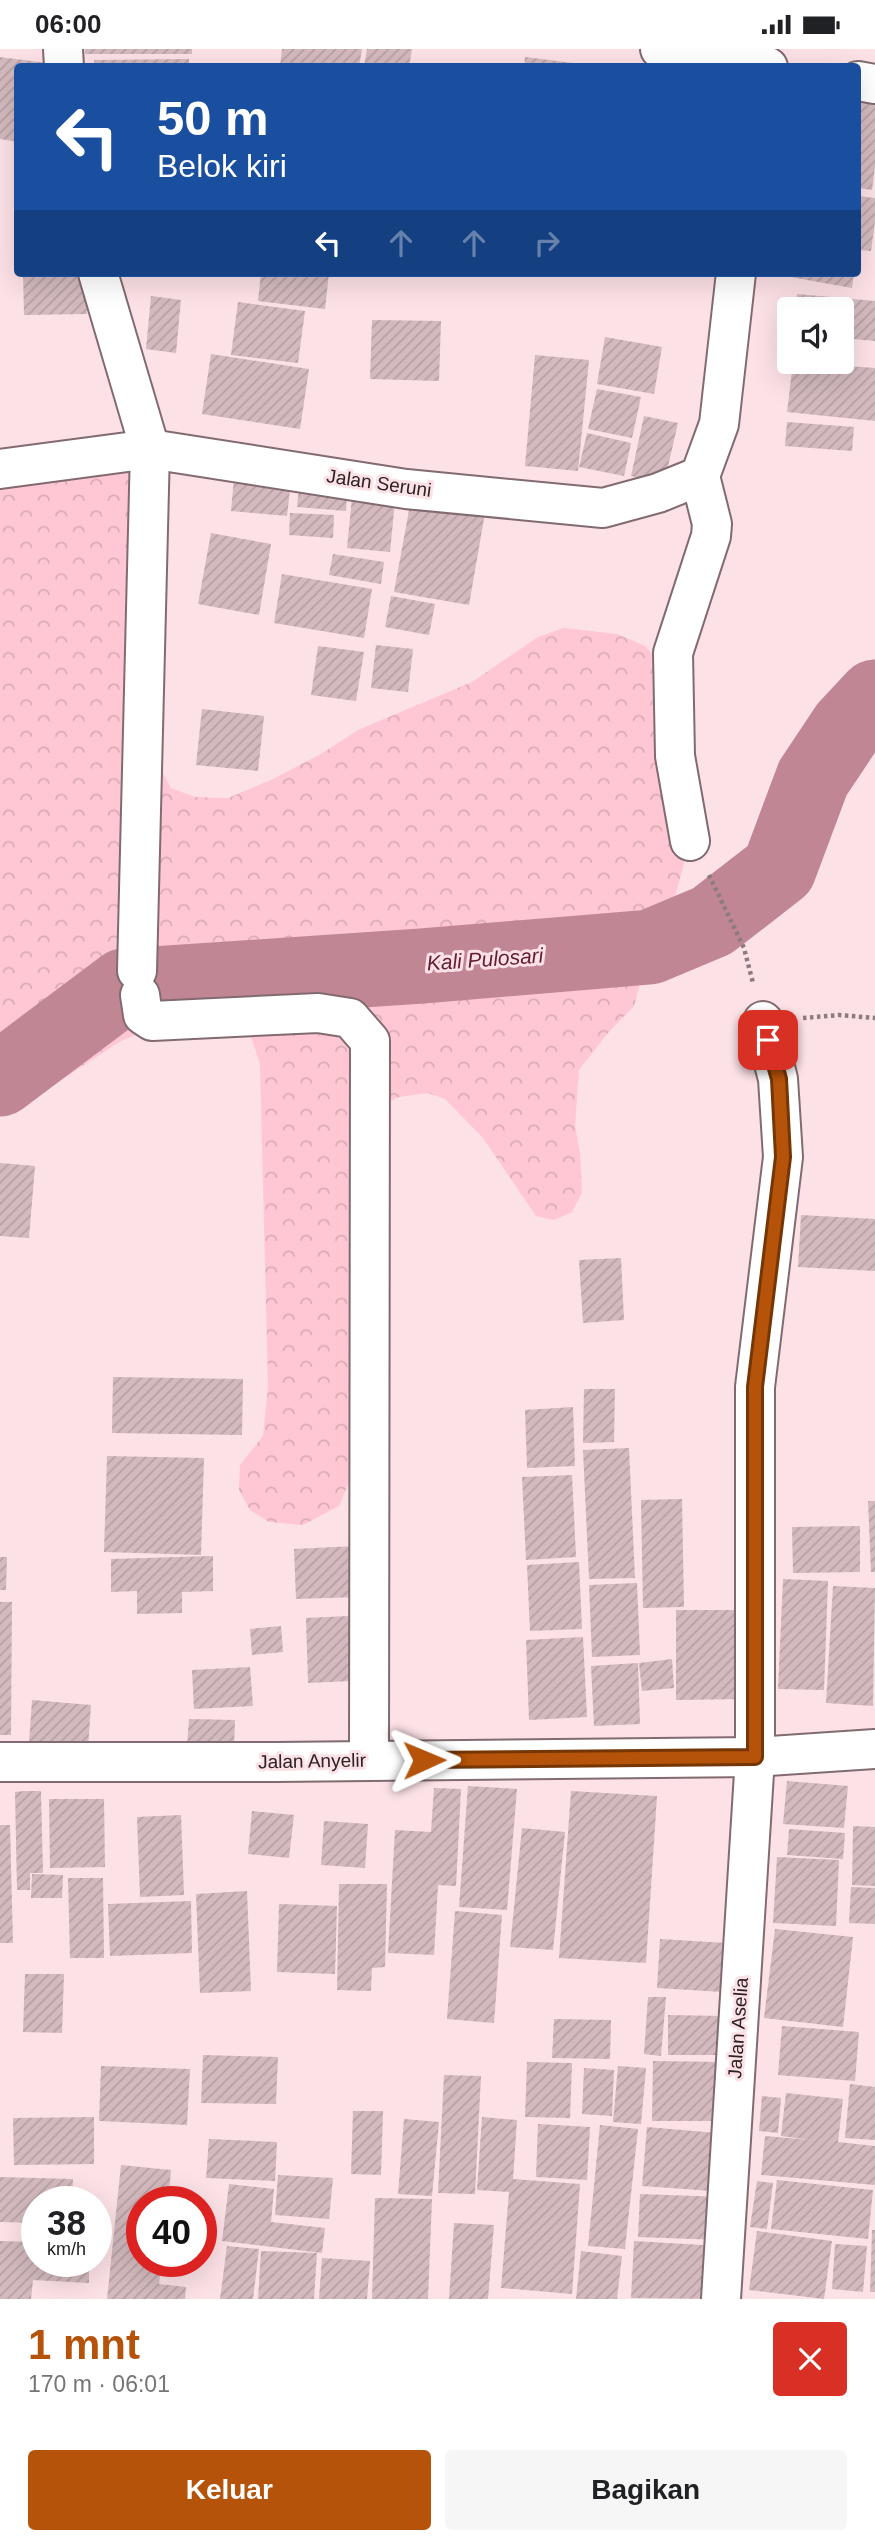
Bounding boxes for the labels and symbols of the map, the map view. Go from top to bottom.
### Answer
street label: Jalan Seruni [325,465,433,501]
water label: Kali Pulosari [426,943,545,975]
pin [738,1010,798,1070]
position arrow [387,1723,461,1797]
street label: Jalan Anyelir [258,1750,367,1772]
street label: Jalan Aselia [724,1976,752,2079]
speed limit sign: 40 [126,2186,217,2277]

